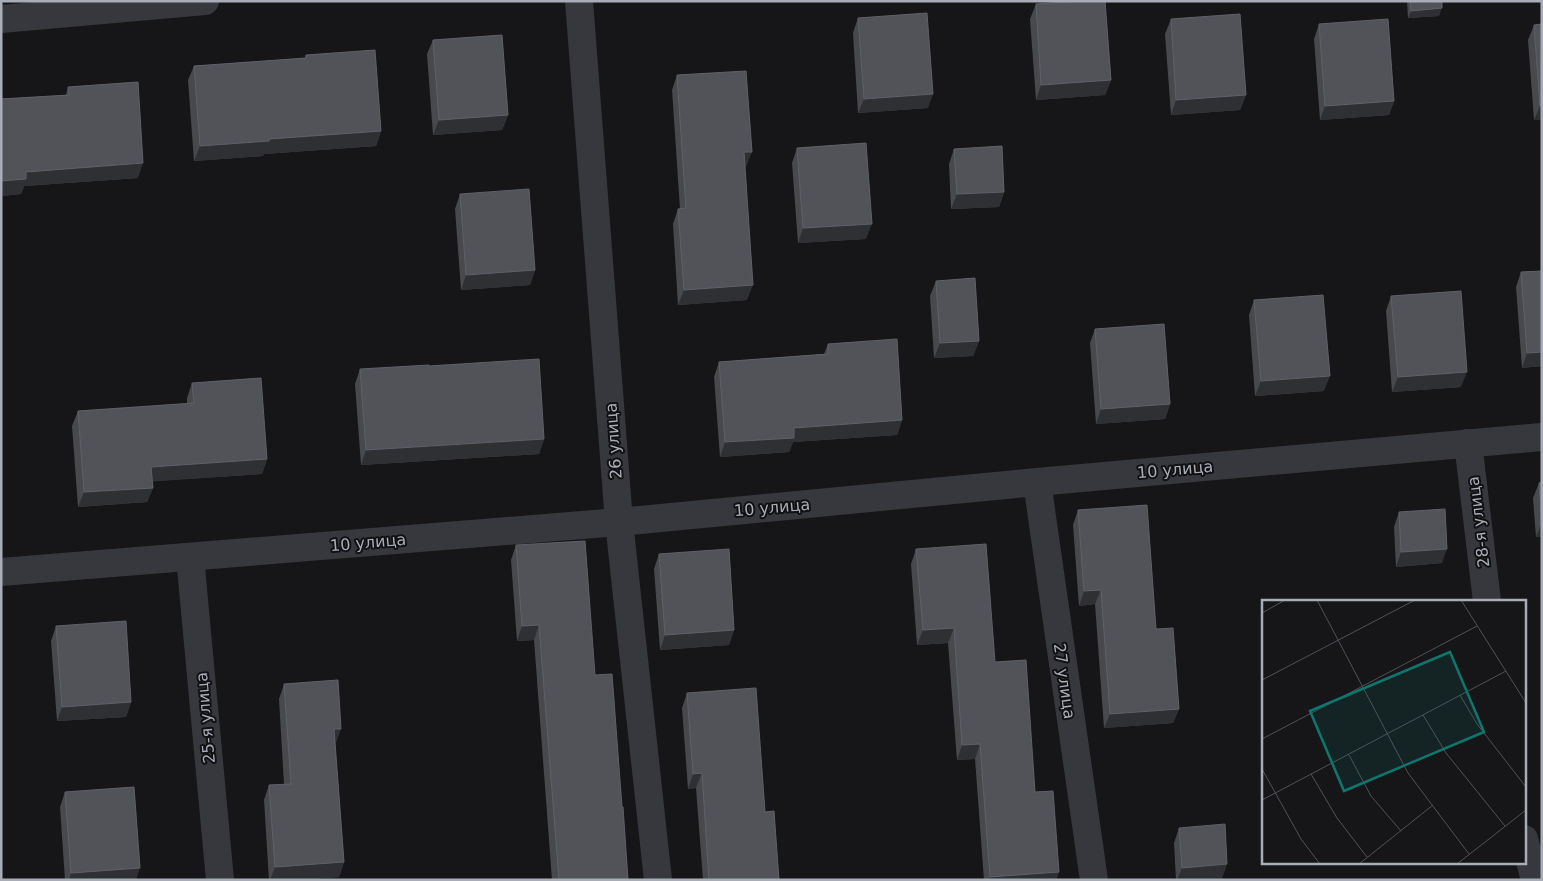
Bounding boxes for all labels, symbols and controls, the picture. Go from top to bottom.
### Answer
street label: 26 улица [601,402,626,480]
street label: 10 улица [1136,457,1214,482]
street label: 28-я улица [1463,475,1494,569]
street label: 10 улица [733,495,811,520]
street label: 10 улица [329,530,407,555]
inset map [1262,600,1526,864]
street label: 27 улица [1050,642,1079,720]
street label: 25-я улица [192,671,219,764]

